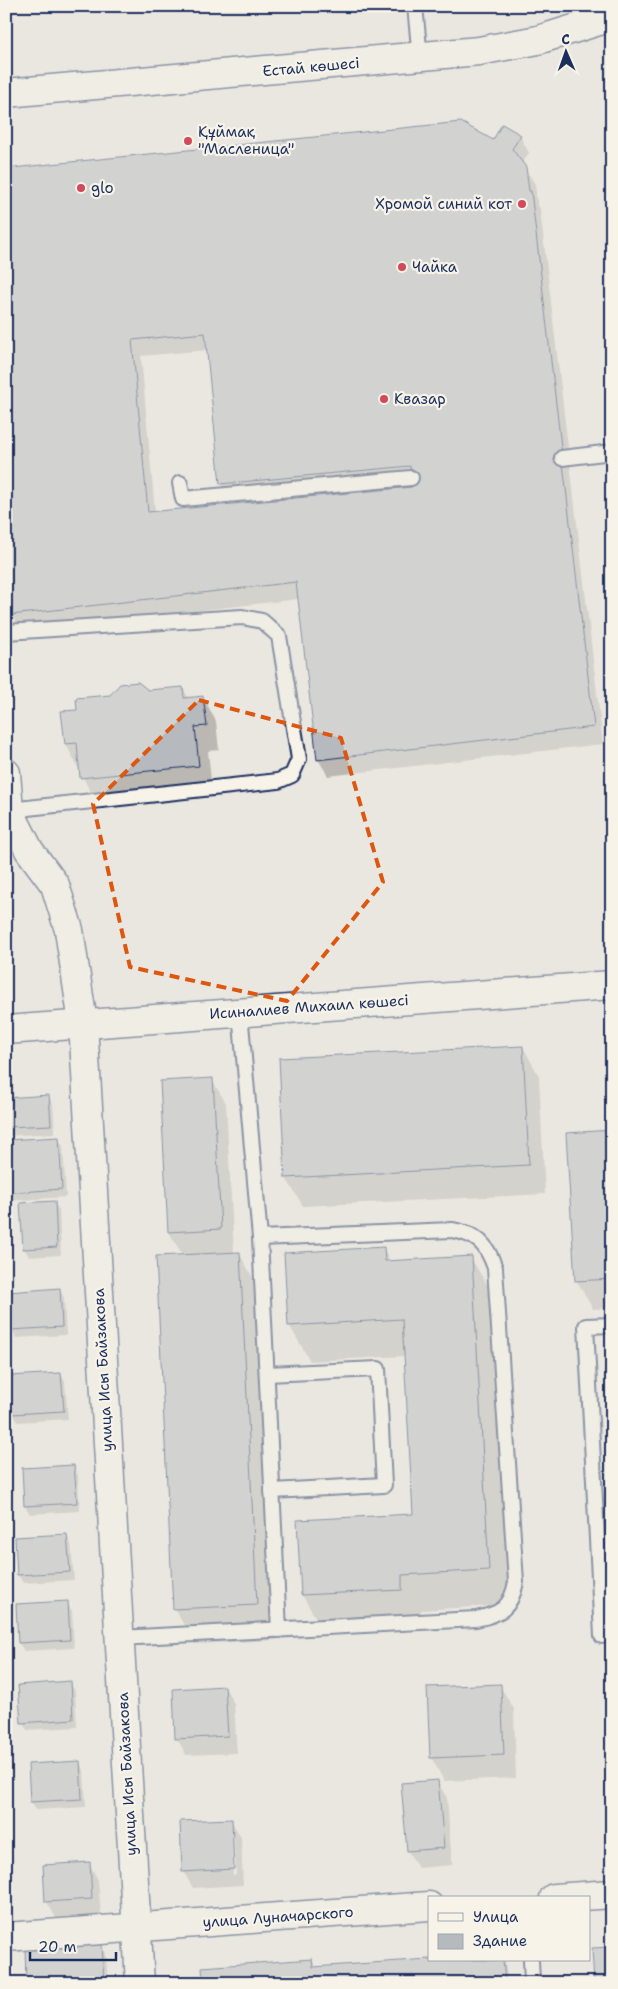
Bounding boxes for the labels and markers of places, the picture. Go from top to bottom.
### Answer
place label: Құймақ "Масленица" [198,122,295,159]
marker: Құймақ "Масленица" [182,135,194,147]
place label: glo [91,178,114,198]
marker: glo [75,182,87,194]
place label: Хромой синий кот [375,194,512,214]
marker: Хромой синий кот [516,198,528,210]
place label: Чайка [412,257,458,277]
marker: Чайка [396,261,408,273]
place label: Квазар [394,389,446,409]
marker: Квазар [378,393,390,405]

